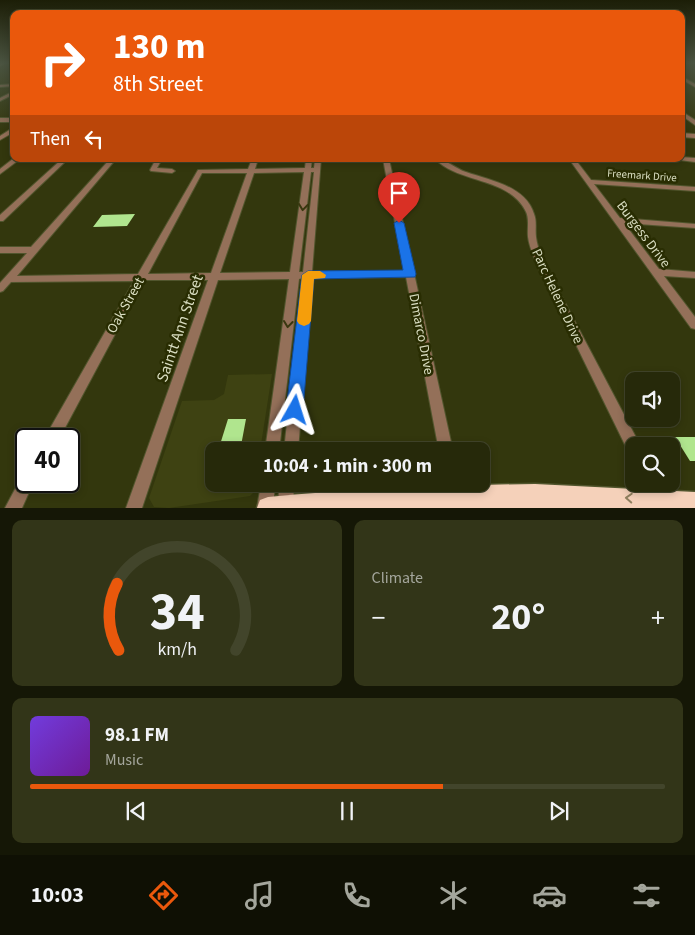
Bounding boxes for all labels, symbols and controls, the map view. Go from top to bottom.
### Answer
text: 130 m [113,22,205,72]
icon: right [30,30,95,95]
text: 8th Street [113,68,203,100]
icon: left [80,125,108,153]
text: Then [30,126,70,153]
street label: Freemark Drive [607,166,678,185]
pin [378,172,420,223]
icon: arrive [385,179,413,207]
street label: Burgess Drive [611,197,675,272]
one-way arrow [298,203,309,211]
street label: Parc Helene Drive [526,246,588,347]
street label: Saintt Ann Street [151,271,209,385]
street label: Oak Street [102,274,150,337]
street label: Dimarco Drive [403,292,439,377]
one-way arrow [283,320,294,328]
map controls [625,372,680,492]
button: sound [625,372,680,427]
position arrow [268,383,320,435]
speed limit sign: 40 [15,428,80,493]
button: search [625,437,680,492]
text: 10:04 · 1 min · 300 m [263,453,432,480]
one-way arrow [625,492,633,503]
text: Climate [372,567,423,589]
text: 34 [149,576,204,650]
text: 20° [491,590,545,644]
text: − [372,598,385,638]
text: + [651,598,665,638]
text: km/h [157,637,197,662]
text: 98.1 FM [105,722,169,749]
text: Music [105,749,143,771]
icon: previous [122,797,150,825]
icon: pause [333,797,361,825]
icon: next [545,797,573,825]
icon: directions [146,878,181,913]
icon: music [242,878,277,913]
icon: phone [339,878,374,913]
icon: climate [436,878,471,913]
icon: car [532,878,567,913]
icon: filters [629,878,664,913]
text: 10:03 [31,879,84,911]

